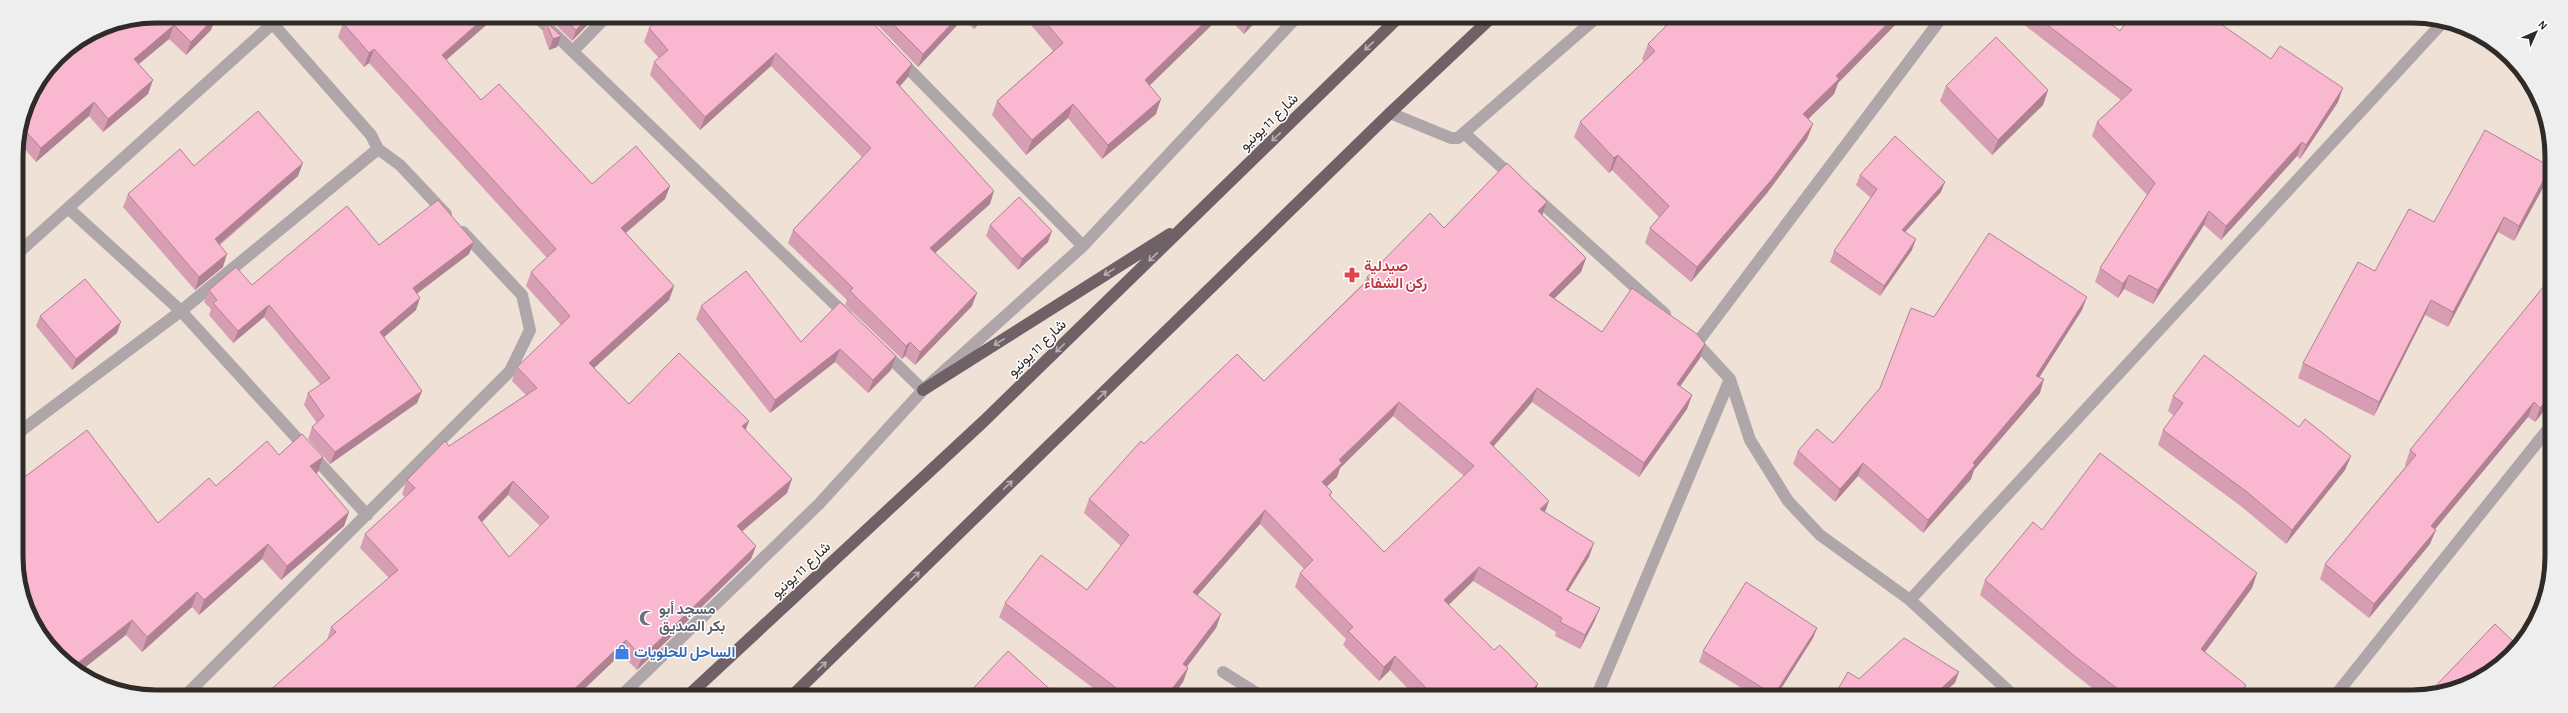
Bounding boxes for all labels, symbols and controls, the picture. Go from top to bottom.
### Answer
north arrow [2516,12,2556,52]
text: N [2536,19,2549,32]
one-way arrow [1364,41,1374,51]
street label: شارع 11 يونيو [1237,91,1303,156]
one-way arrow [1271,132,1281,142]
one-way arrow [1148,252,1158,262]
place label: صيدلية ركن الشفاء [1364,259,1427,292]
pharmacy icon: صيدلية ركن الشفاء [1343,266,1361,284]
one-way arrow [1104,268,1115,276]
street label: شارع 11 يونيو [1005,317,1071,382]
one-way arrow [993,338,1005,346]
one-way arrow [1055,343,1065,352]
one-way arrow [1097,390,1107,400]
one-way arrow [1003,481,1013,490]
street label: شارع 11 يونيو [769,539,836,603]
one-way arrow [910,571,920,581]
place label: مسجد أبو بكر الصديق [659,601,725,635]
mosque icon: مسجد أبو بكر الصديق [638,609,656,627]
shop icon: الساحل للحلويات [613,643,631,661]
place label: الساحل للحلويات [634,645,735,661]
one-way arrow [817,662,827,671]

